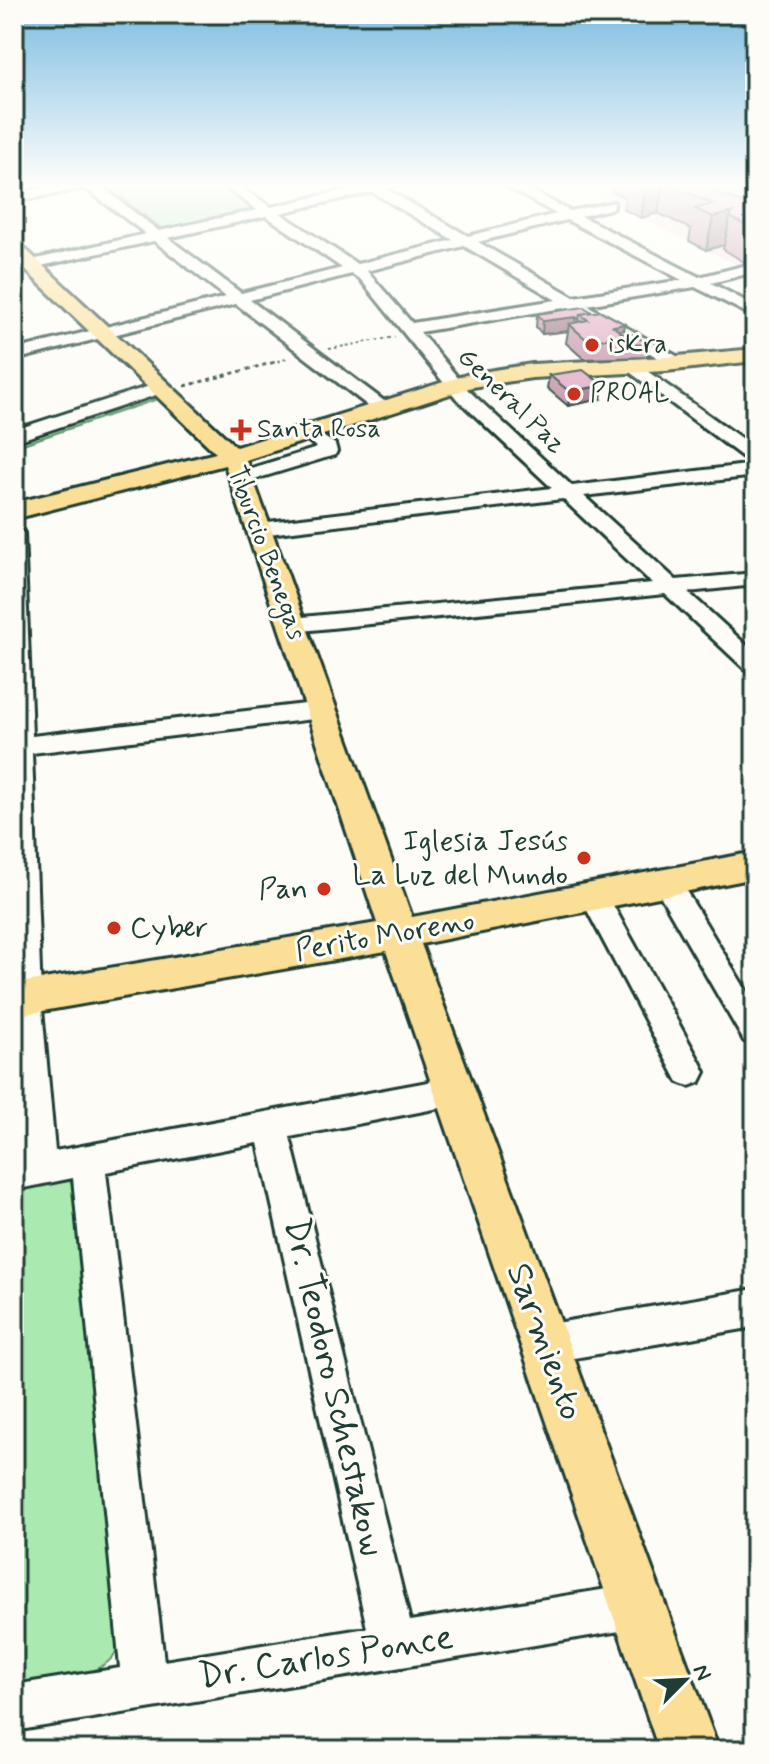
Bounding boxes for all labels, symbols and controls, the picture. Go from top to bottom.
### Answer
place label: isKra [608,328,667,362]
marker: isKra [583,336,601,354]
street label: General Paz [449,341,573,461]
place label: PROAL [590,377,670,411]
marker: PROAL [565,385,583,403]
place label: Santa Rosa [257,413,381,447]
marker: Santa Rosa [232,421,250,439]
street label: Tiburcio Benegas [217,461,313,645]
place label: Iglesia Jesús La Luz del Mundo [352,822,568,895]
marker: Iglesia Jesús La Luz del Mundo [575,849,593,867]
place label: Pan [259,870,308,909]
marker: Pan [315,880,333,898]
street label: Perito Moreno [292,901,478,971]
place label: Cyber [130,909,208,948]
marker: Cyber [105,919,123,937]
street label: Dr. Teodoro Schestakow [271,1214,395,1560]
street label: Sarmiento [494,1257,594,1427]
street label: Dr. Carlos Ponce [195,1615,457,1701]
north arrow [645,1640,725,1720]
text: N [686,1660,717,1685]

